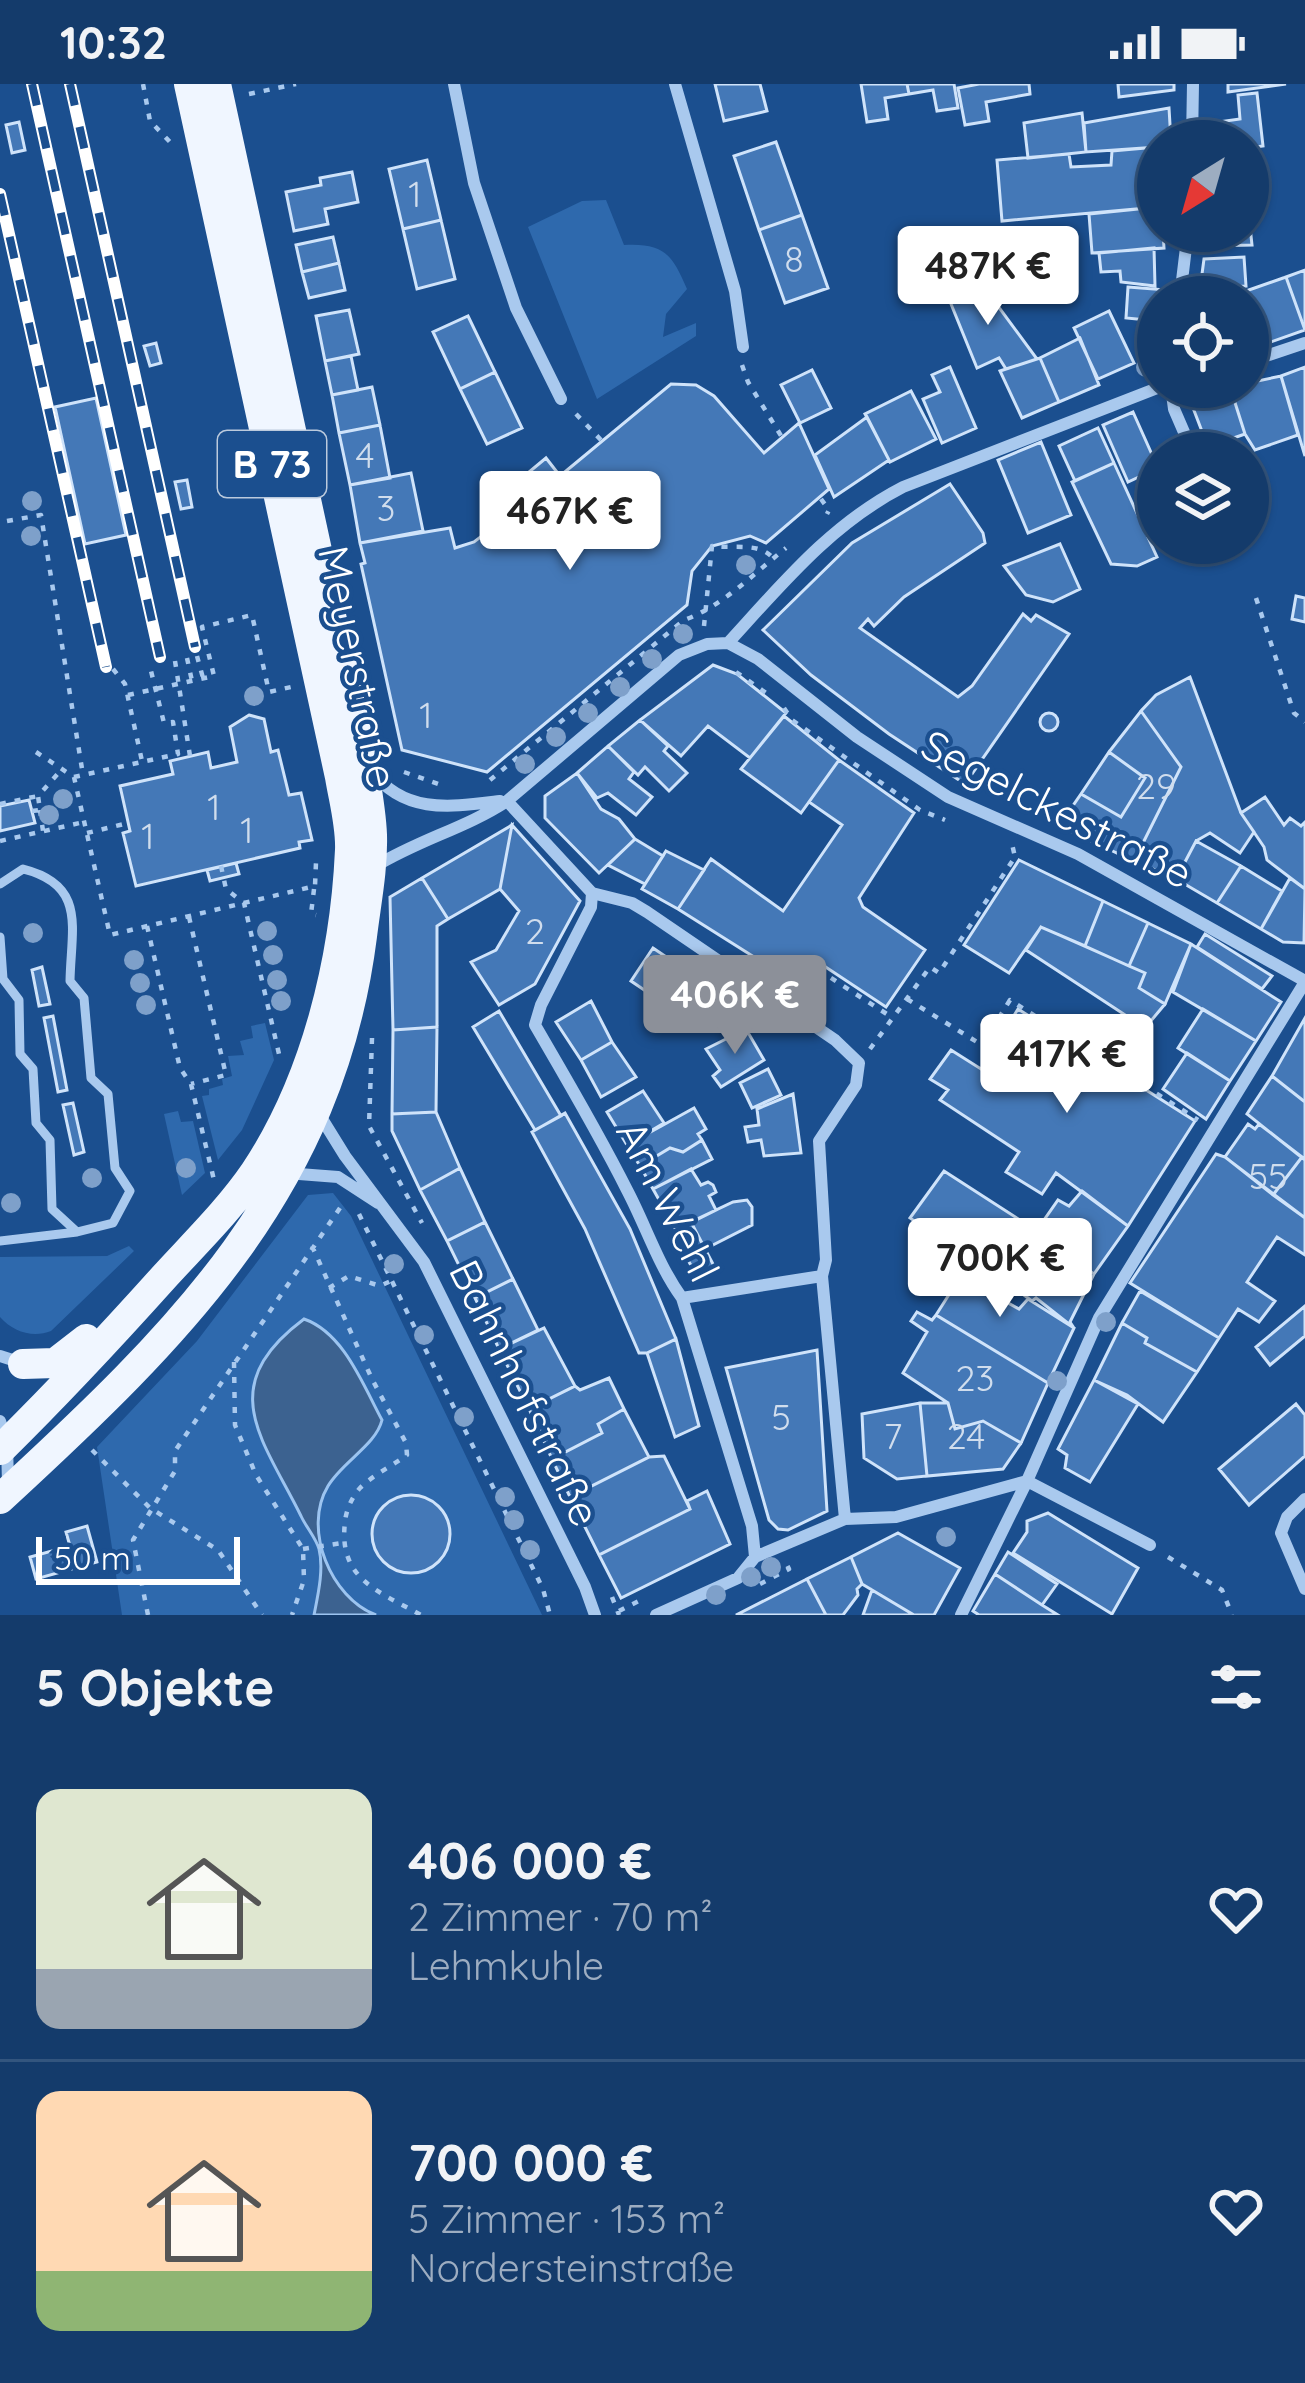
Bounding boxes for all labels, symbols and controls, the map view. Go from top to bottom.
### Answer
text: 10:32 [60,14,167,70]
north arrow [1137,120,1269,252]
map controls [1137,120,1269,564]
house number: 1 [408,171,422,216]
pin: 487K € [890,226,1086,328]
house number: 8 [784,236,804,281]
text: 487K € [925,240,1051,289]
button: locate [1137,276,1269,408]
road number: B 73 [218,431,326,497]
house number: 4 [356,432,374,477]
button: layers [1137,432,1269,564]
pin: 467K € [472,471,668,573]
house number: 3 [377,485,395,530]
text: 467K € [507,485,633,534]
street label: Meyerstraße [307,541,410,793]
house number: 1 [419,692,433,737]
street label: Segelckestraße [913,718,1201,900]
house number: 29 [1136,763,1176,808]
house number: 1 [207,784,221,829]
house number: 1 [240,807,254,852]
house number: 1 [141,813,155,858]
house number: 2 [525,908,545,953]
pin: 406K € [637,955,833,1057]
text: 406K € [670,969,800,1018]
pin: 417K € [969,1014,1165,1116]
text: 417K € [1007,1028,1127,1077]
street label: Am Wehl [605,1111,732,1290]
house number: 55 [1248,1153,1288,1198]
pin: 700K € [902,1218,1098,1320]
text: 700K € [935,1232,1065,1281]
street label: Bahnhofstraße [438,1251,613,1535]
house number: 23 [956,1355,994,1400]
house number: 5 [771,1394,791,1439]
house number: 7 [884,1413,902,1458]
house number: 24 [947,1413,985,1458]
scale bar [36,1531,240,1584]
text: 50 m [54,1537,131,1578]
icon: filters [1203,1654,1269,1720]
text: 5 Objekte [36,1655,274,1719]
text: 406 000 € [408,1828,652,1892]
icon: home [132,1837,276,1981]
icon: heart [1203,1876,1269,1942]
text: 2 Zimmer · 70 m² [408,1892,713,1941]
text: Lehmkuhle [408,1941,604,1990]
text: 700 000 € [408,2130,653,2194]
icon: home [132,2139,276,2283]
icon: heart [1203,2178,1269,2244]
text: 5 Zimmer · 153 m² [408,2194,725,2243]
text: Nordersteinstraße [408,2243,734,2292]

